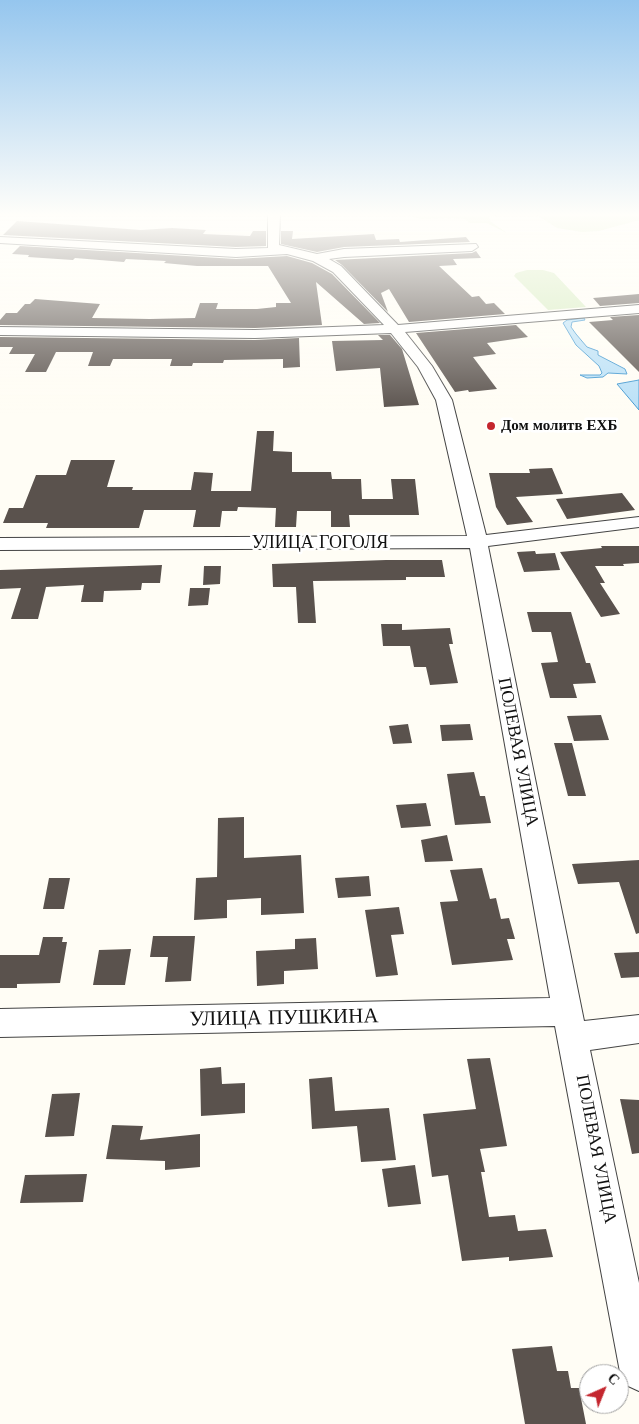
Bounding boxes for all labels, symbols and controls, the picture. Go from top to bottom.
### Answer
place label: Дом молитв ЕХБ [501,417,617,435]
marker: Дом молитв ЕХБ [485,420,497,432]
street label: УЛИЦА ГОГОЛЯ [252,532,388,554]
street label: ПОЛЕВАЯ УЛИЦА [493,676,543,828]
street label: УЛИЦА ПУШКИНА [189,1004,379,1032]
street label: ПОЛЕВАЯ УЛИЦА [571,1073,621,1225]
north arrow [579,1364,629,1414]
text: С [604,1369,624,1389]

